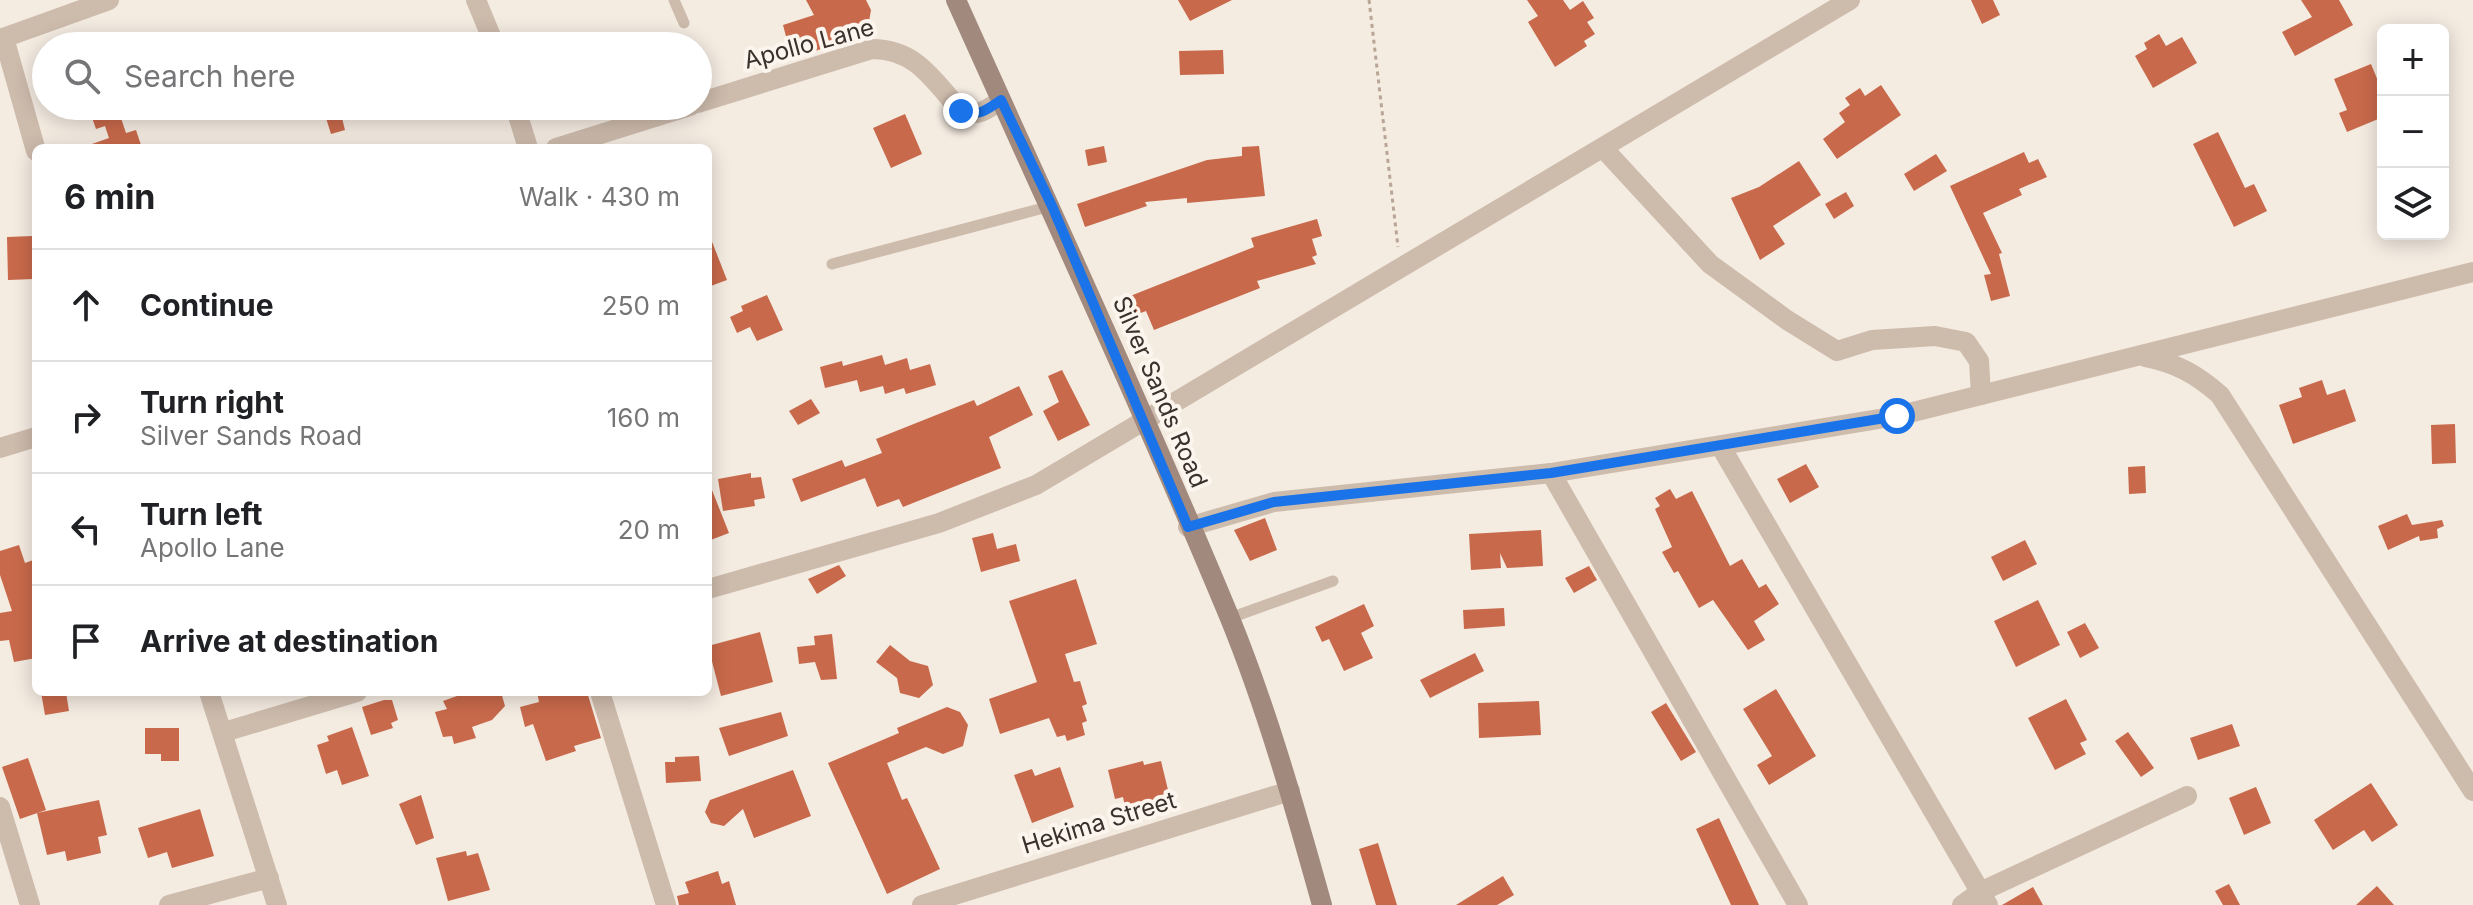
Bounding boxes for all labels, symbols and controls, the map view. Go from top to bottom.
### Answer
street label: Apollo Lane [741,12,877,75]
map controls [2377,24,2449,240]
button: + [2377,24,2449,96]
search box [32,32,712,120]
icon: search [60,54,104,98]
text: Search here [124,58,296,94]
route end [943,93,979,129]
button: − [2377,96,2449,168]
button: layers [2377,168,2449,240]
text: 6 min [64,176,156,217]
text: Walk · 430 m [519,181,680,212]
icon: ahead [64,283,108,327]
text: Continue [140,287,274,323]
text: 250 m [602,290,680,321]
street label: Silver Sands Road [1107,292,1214,492]
text: Turn right [140,384,284,420]
icon: right [64,395,108,439]
route start [1879,398,1915,434]
text: 160 m [607,402,680,433]
text: Silver Sands Road [140,420,362,451]
text: Turn left [140,496,262,532]
icon: left [64,507,108,551]
text: 20 m [618,514,680,545]
text: Apollo Lane [140,532,285,563]
icon: arrive [64,619,108,663]
text: Arrive at destination [140,623,438,659]
street label: Hekima Street [1018,785,1180,860]

